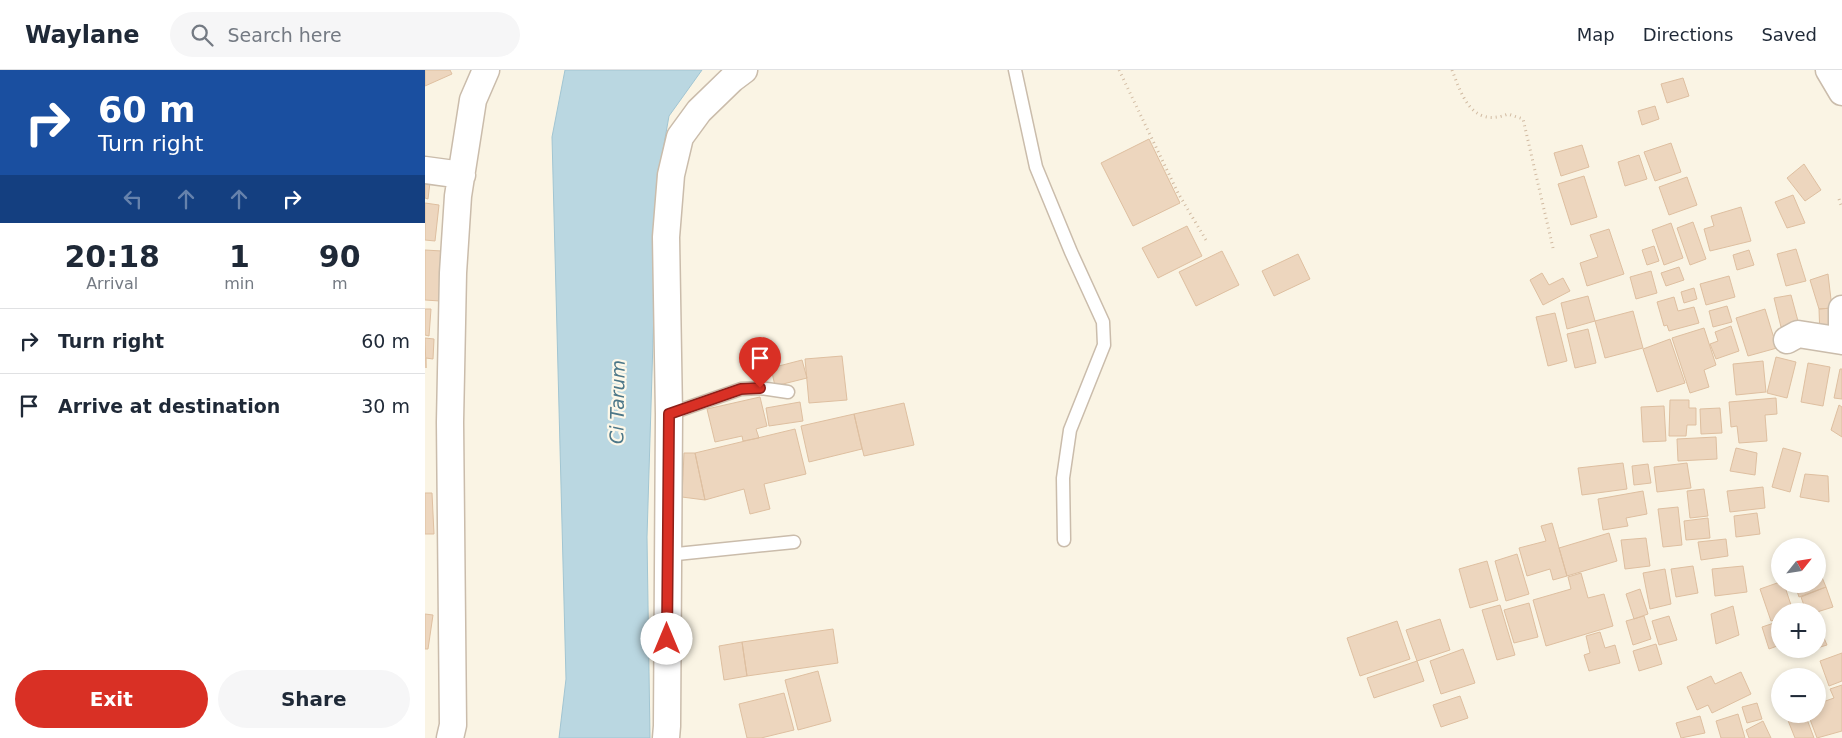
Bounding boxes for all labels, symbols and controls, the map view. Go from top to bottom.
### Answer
search box [170,12,520,57]
text: Waylane [25,21,140,49]
icon: search [188,21,216,49]
text: Search here [228,24,342,46]
text: Map [1577,24,1615,45]
text: Directions [1643,24,1733,45]
text: Saved [1761,24,1817,45]
icon: right [15,90,80,155]
text: 60 m [98,90,195,130]
text: Turn right [98,131,203,156]
icon: left [119,185,147,213]
icon: ahead [172,185,200,213]
icon: ahead [225,185,253,213]
icon: right [278,185,306,213]
text: 20:18 [64,239,160,274]
text: 1 [229,239,250,274]
text: 90 [319,239,361,274]
text: Arrival [86,274,138,293]
text: min [224,274,254,293]
text: m [332,274,348,293]
icon: right [15,327,43,355]
text: Turn right [58,330,164,352]
text: 60 m [361,330,410,352]
pin [739,337,781,388]
icon: arrive [746,344,774,372]
water label: Ci Tarum [605,360,629,444]
icon: arrive [15,392,43,420]
text: Arrive at destination [58,395,280,417]
text: 30 m [361,395,410,417]
north arrow [1771,538,1826,592]
map controls [1771,538,1826,723]
button: + [1771,603,1826,658]
position arrow [640,612,692,664]
button: − [1771,668,1826,723]
button: Exit [15,670,208,728]
button: Share [218,670,410,728]

